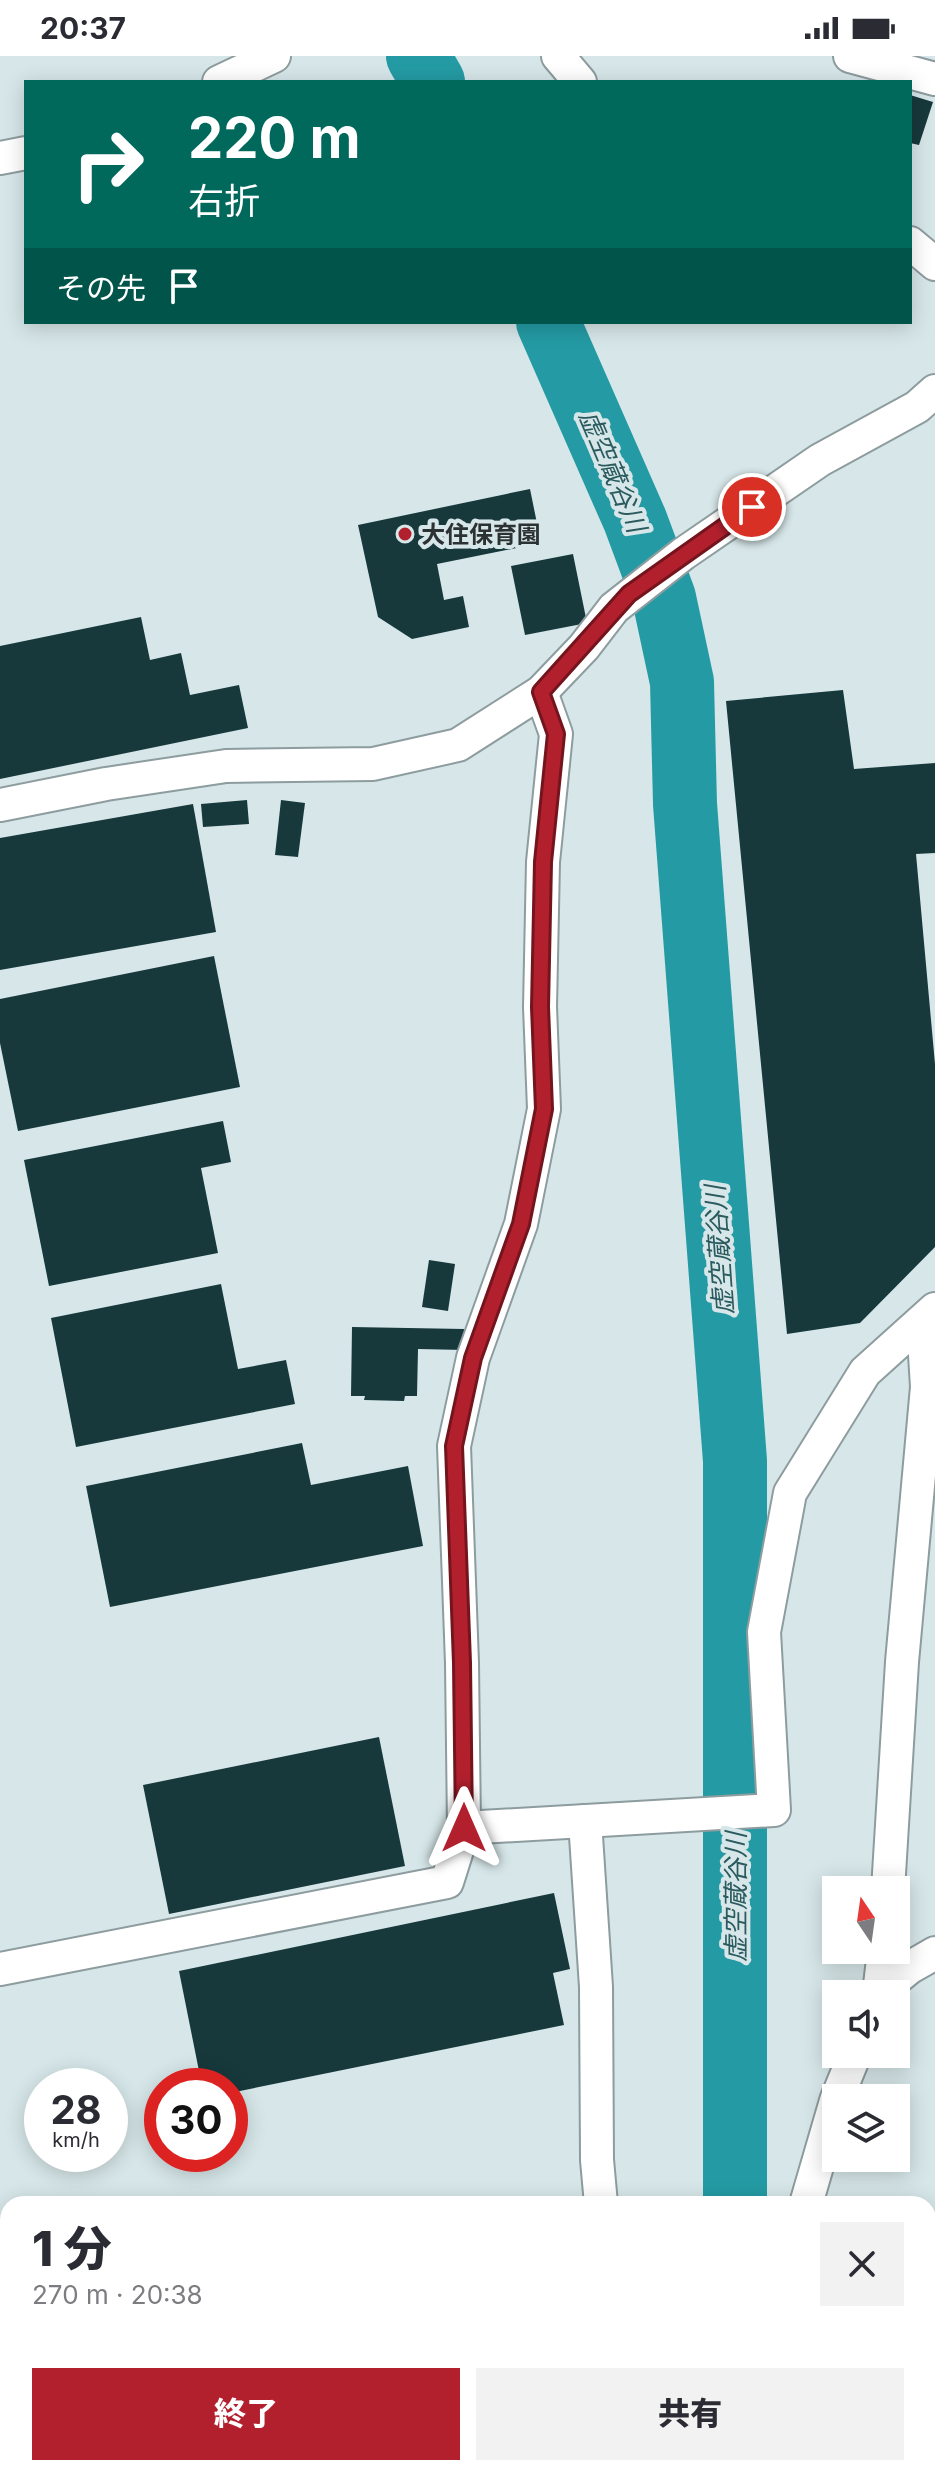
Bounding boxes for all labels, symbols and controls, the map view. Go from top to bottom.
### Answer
text: 20:37 [40,10,126,46]
text: 220 m [188,104,361,172]
icon: right [56,112,160,216]
text: 右折 [188,179,260,223]
icon: arrive [162,264,206,308]
text: その先 [56,270,146,306]
water label: 虚空蔵谷川 [573,405,654,540]
pin [718,473,786,541]
icon: arrive [730,485,774,529]
place label: 大住保育園 [421,520,541,549]
marker: 大住保育園 [396,525,414,543]
water label: 虚空蔵谷川 [699,1181,739,1316]
position arrow [422,1786,506,1870]
water label: 虚空蔵谷川 [720,1829,751,1962]
north arrow [822,1876,910,1964]
map controls [822,1876,910,2172]
button: sound [822,1980,910,2068]
speed limit sign: 30 [144,2068,248,2172]
button: layers [822,2084,910,2172]
text: 28 [50,2085,102,2134]
text: km/h [52,2128,100,2152]
text: 1 分 [32,2219,112,2278]
button: close [820,2222,904,2306]
text: 270 m · 20:38 [32,2279,203,2310]
button: 終了 [32,2368,460,2460]
button: 共有 [476,2368,904,2460]

